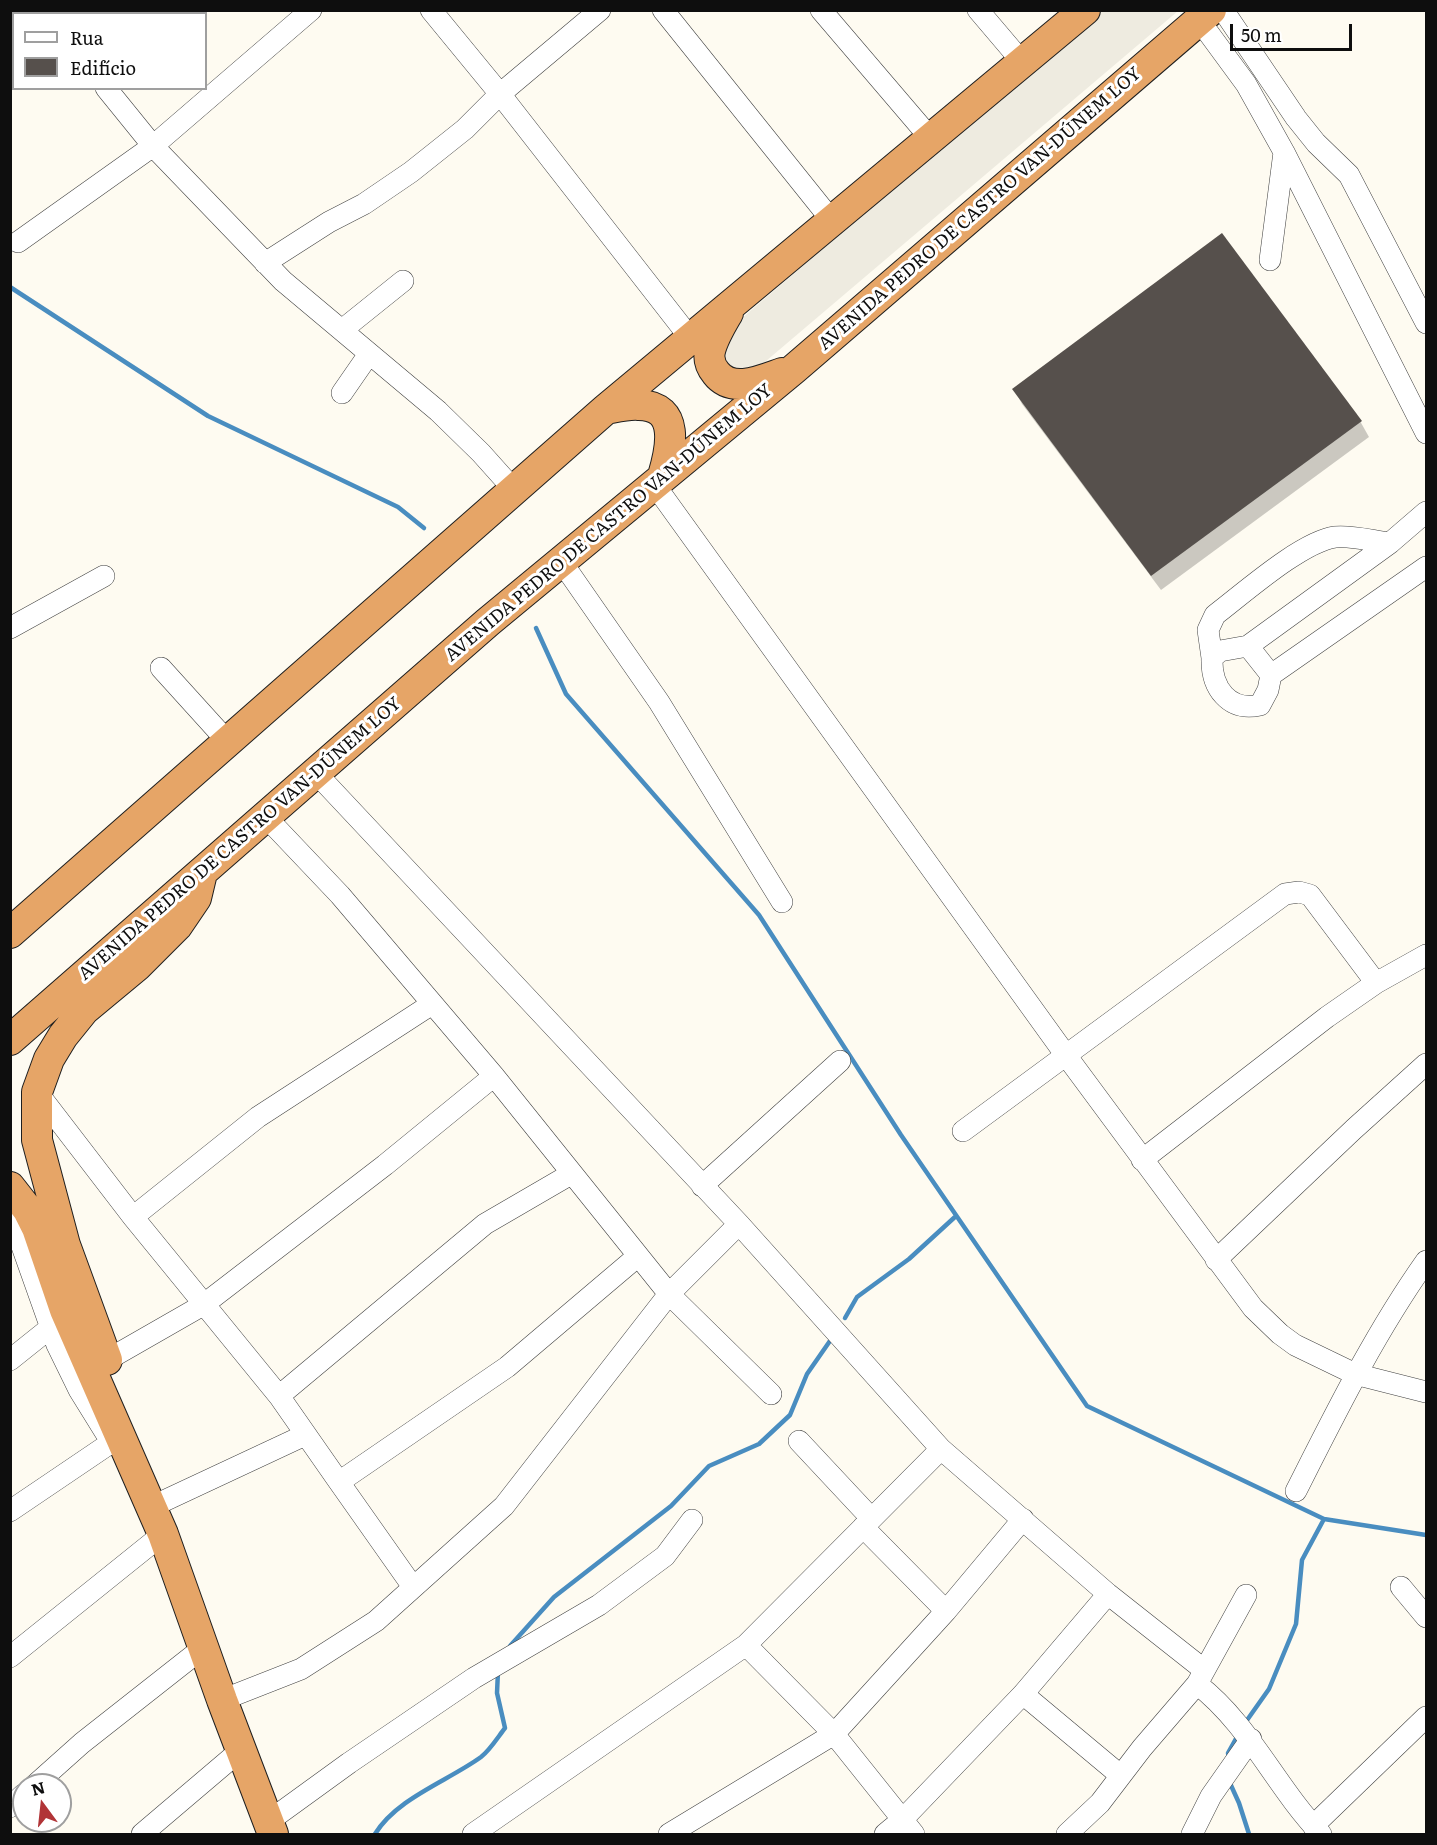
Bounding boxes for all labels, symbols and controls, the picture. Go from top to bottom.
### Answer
legend [12,12,207,90]
scale bar [1233,12,1354,50]
text: 50 m [1241,21,1282,48]
text: Rua [70,24,103,51]
text: Edifício [70,54,136,81]
street label: AVENIDA PEDRO DE CASTRO VAN-DÚNEM LOY [814,63,1146,355]
street label: AVENIDA PEDRO DE CASTRO VAN-DÚNEM LOY [441,380,777,666]
street label: AVENIDA PEDRO DE CASTRO VAN-DÚNEM LOY [74,693,406,985]
north arrow [12,1773,72,1833]
text: N [28,1774,47,1801]

